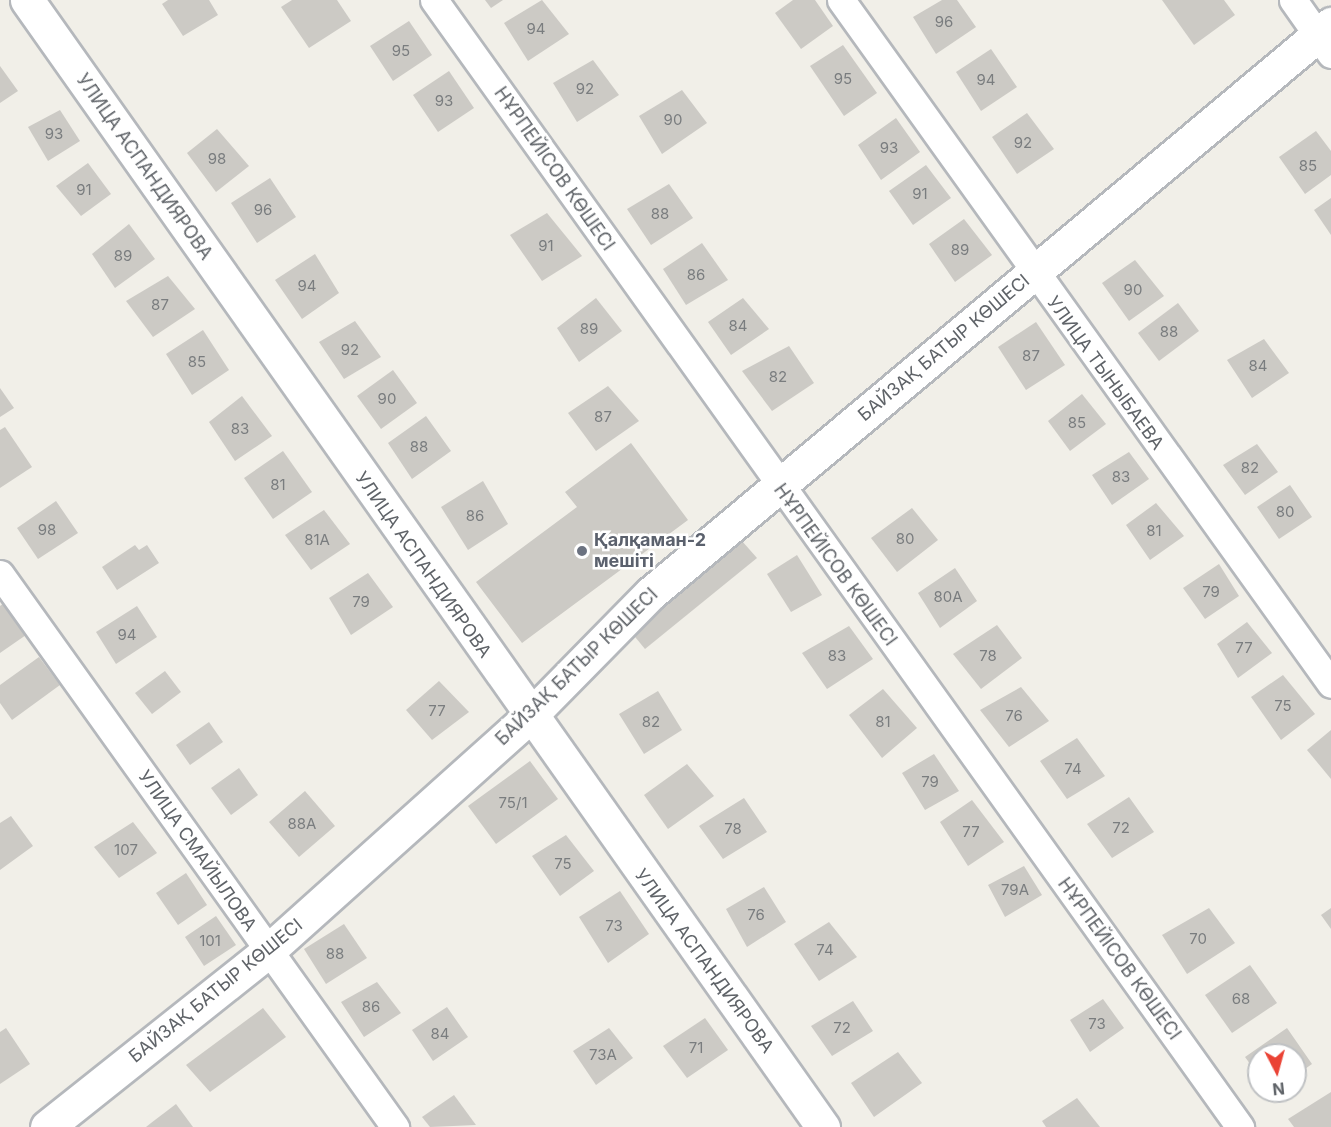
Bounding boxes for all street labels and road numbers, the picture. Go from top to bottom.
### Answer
street label: УЛИЦА АСПАНДИЯРОВА [71,70,217,264]
street label: НҰРПЕЙІСОВ КӨШЕСІ [489,83,619,255]
street label: БАЙЗАҚ БАТЫР КӨШЕСІ [854,270,1034,426]
street label: УЛИЦА ТЫНЫБАЕВА [1042,292,1168,454]
street label: УЛИЦА АСПАНДИЯРОВА [350,468,496,662]
street label: НҰРПЕЙІСОВ КӨШЕСІ [769,480,901,650]
street label: БАЙЗАҚ БАТЫР КӨШЕСІ [492,584,662,750]
street label: УЛИЦА СМАЙЫЛОВА [133,766,261,936]
street label: УЛИЦА АСПАНДИЯРОВА [630,865,778,1057]
street label: НҰРПЕЙІСОВ КӨШЕСІ [1053,874,1185,1044]
street label: БАЙЗАҚ БАТЫР КӨШЕСІ [125,914,307,1068]

